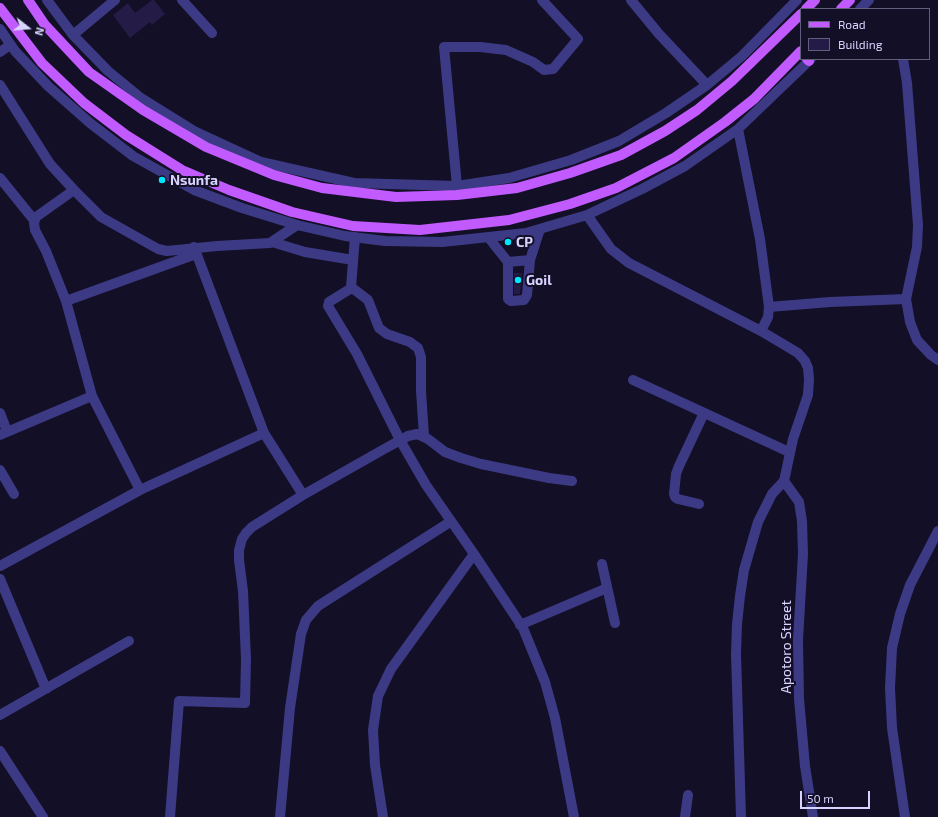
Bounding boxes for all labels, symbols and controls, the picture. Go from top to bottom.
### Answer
north arrow [8,8,48,48]
legend [800,8,930,60]
text: Road [838,17,866,31]
text: N [33,26,47,37]
text: Building [838,37,882,51]
place label: Nsunfa [170,172,218,188]
marker: Nsunfa [157,175,167,185]
place label: CP [516,234,533,250]
marker: CP [503,237,513,247]
place label: Goil [526,272,552,288]
marker: Goil [513,275,523,285]
street label: Apotoro Street [778,600,794,694]
scale bar [802,783,872,809]
text: 50 m [807,791,834,805]

